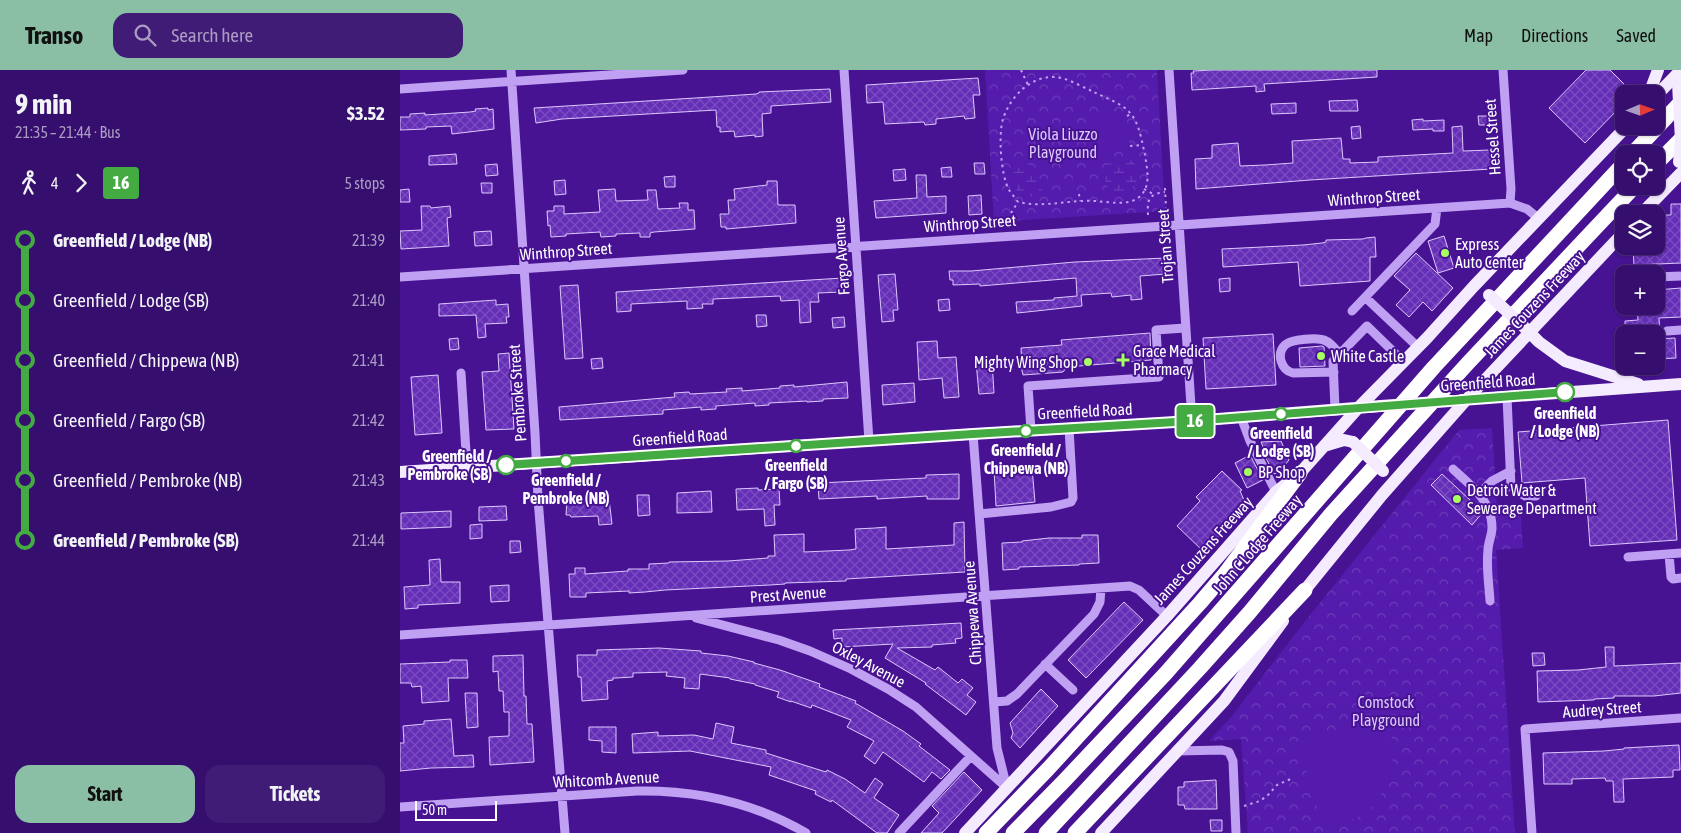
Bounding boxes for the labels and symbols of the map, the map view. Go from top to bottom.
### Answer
north arrow [1615,85,1665,135]
street label: Hessel Street [1480,98,1504,176]
park label: Viola Liuzzo Playground [1028,125,1098,162]
street label: Winthrop Street [1327,185,1421,210]
street label: Trojan Street [1153,208,1178,284]
street label: Winthrop Street [923,211,1017,236]
street label: Fargo Avenue [829,216,854,296]
place label: Express Auto Center [1455,235,1524,271]
street label: Winthrop Street [519,239,613,264]
marker: Express Auto Center [1439,247,1451,259]
street label: James Couzens Freeway [1480,247,1589,362]
place label: Grace Medical Pharmacy [1133,342,1216,379]
street label: Pembroke Street [505,343,529,442]
place label: White Castle [1331,347,1404,365]
marker: White Castle [1315,350,1327,362]
place label: Mighty Wing Shop [974,353,1078,372]
marker: Grace Medical Pharmacy [1117,354,1129,366]
marker: Mighty Wing Shop [1082,356,1094,368]
street label: Greenfield Road [1440,370,1536,394]
marker: Greenfield / Lodge (NB) [1555,382,1575,402]
street label: Greenfield Road [1037,400,1133,422]
place label: Greenfield / Lodge (NB) [1530,404,1600,440]
line badge: 16 [1172,405,1218,437]
marker: Greenfield / Lodge (SB) [1274,407,1288,421]
marker: Greenfield / Chippewa (NB) [1019,424,1033,438]
place label: Greenfield / Lodge (SB) [1248,424,1315,460]
street label: Greenfield Road [632,425,728,449]
marker: Greenfield / Fargo (SB) [789,439,803,453]
place label: Greenfield / Chippewa (NB) [984,441,1068,477]
place label: Greenfield / Pembroke (SB) [408,447,493,483]
marker: Greenfield / Pembroke (NB) [559,454,573,468]
marker: Greenfield / Pembroke (SB) [496,455,516,475]
place label: Greenfield / Fargo (SB) [764,456,828,492]
place label: BP Shop [1258,463,1305,482]
marker: BP Shop [1242,466,1254,478]
place label: Greenfield / Pembroke (NB) [522,471,610,507]
place label: Detroit Water & Sewerage Department [1467,481,1597,518]
street label: John C Lodge Freeway [1209,490,1306,598]
street label: James Couzens Freeway [1150,492,1257,608]
marker: Detroit Water & Sewerage Department [1451,493,1463,505]
street label: Chippewa Avenue [959,560,986,666]
street label: Prest Avenue [749,582,827,606]
street label: Oxley Avenue [829,637,909,692]
park label: Comstock Playground [1352,693,1420,730]
street label: Audrey Street [1562,697,1642,722]
street label: Whitcomb Avenue [552,767,660,791]
scale bar [415,798,498,821]

